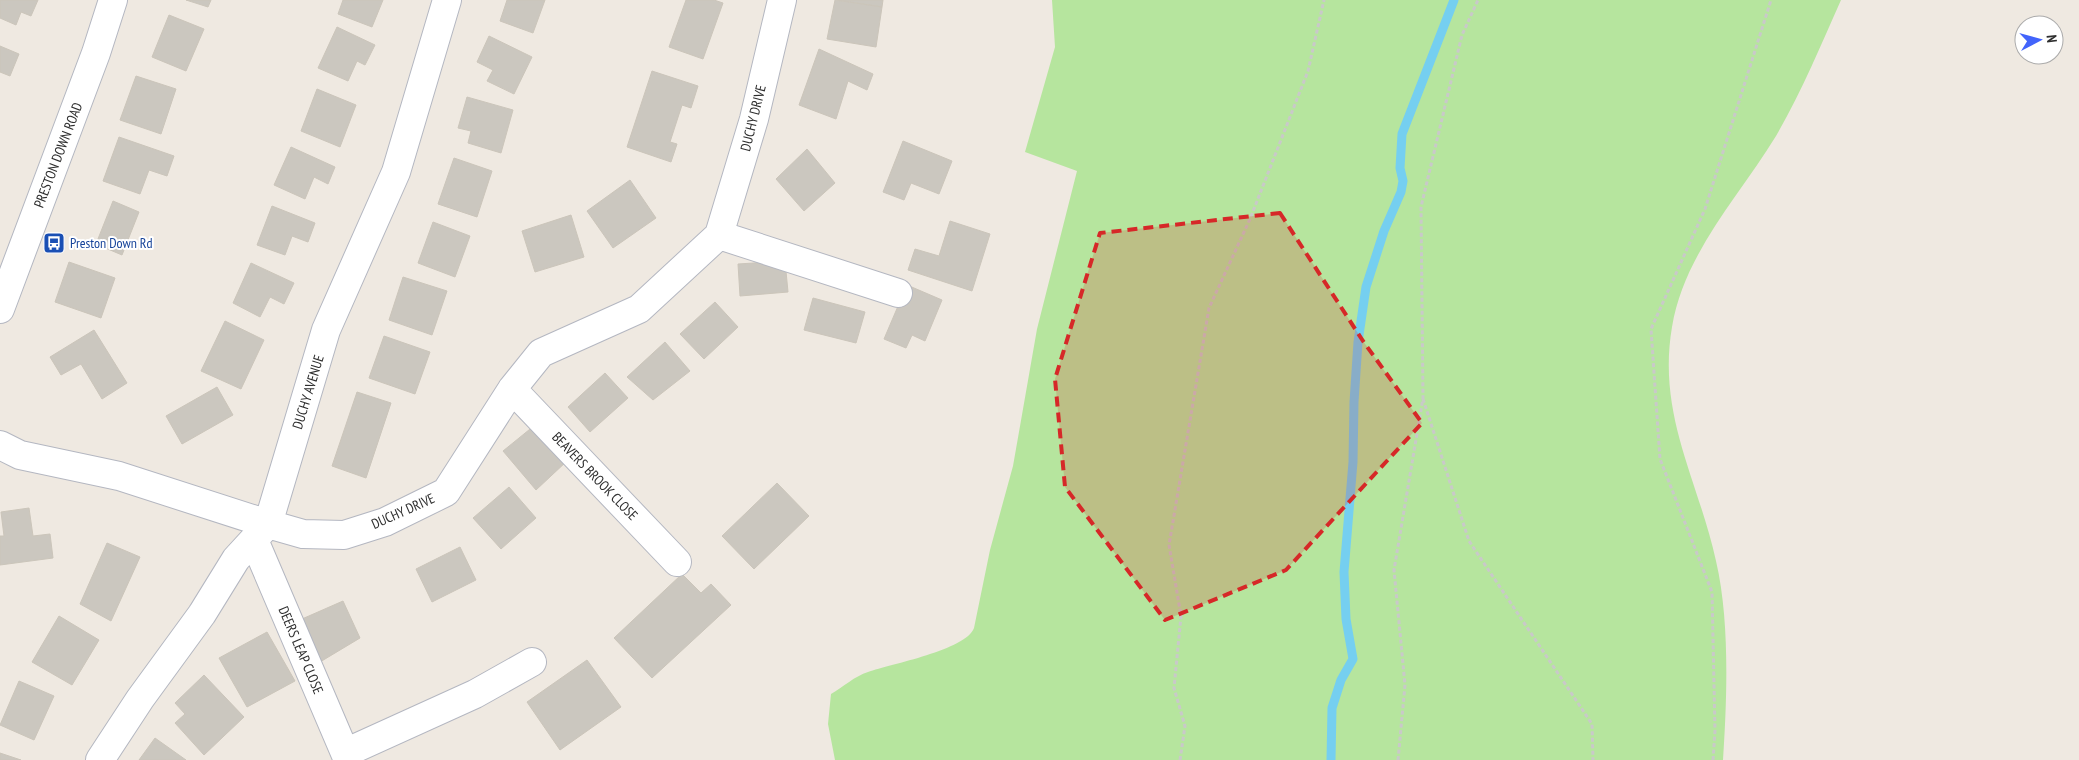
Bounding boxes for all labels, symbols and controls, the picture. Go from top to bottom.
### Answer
north arrow [2014,15,2064,65]
text: N [2043,34,2061,43]
street label: DUCHY DRIVE [736,83,770,153]
street label: PRESTON DOWN ROAD [30,100,86,210]
bus stop icon: Preston Down Rd [42,231,66,255]
place label: Preston Down Rd [70,234,153,252]
street label: DUCHY AVENUE [288,353,328,431]
street label: BEAVERS BROOK CLOSE [548,428,642,524]
street label: DUCHY DRIVE [369,489,437,533]
street label: DEERS LEAP CLOSE [274,603,328,697]

